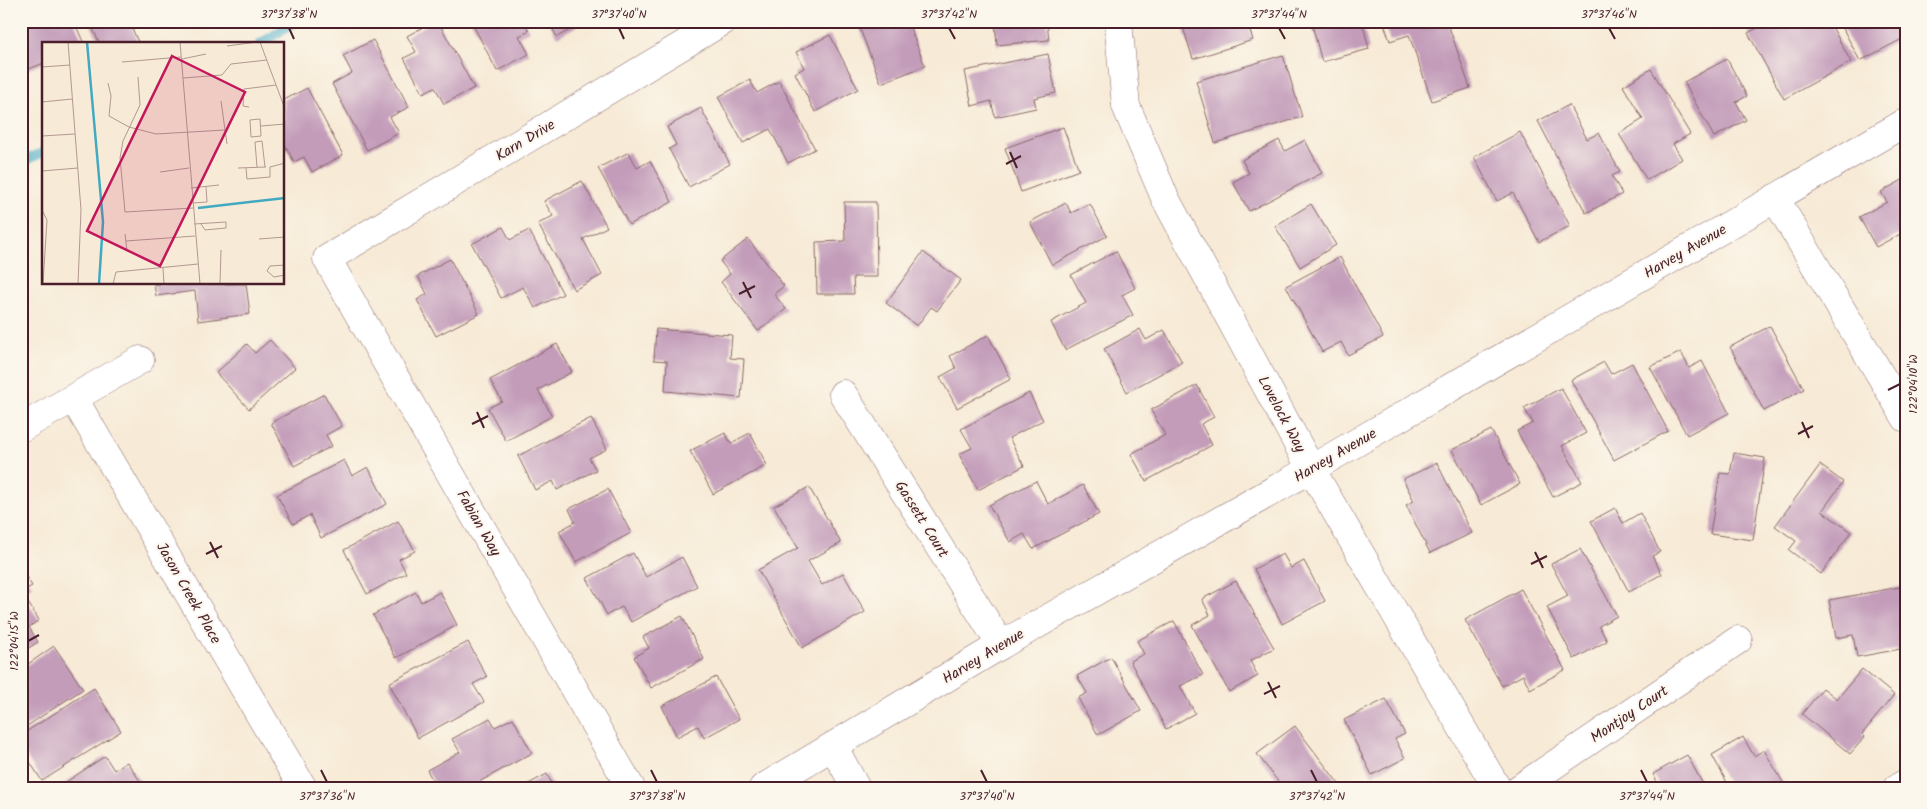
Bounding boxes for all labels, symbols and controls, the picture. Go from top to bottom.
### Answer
text: 37°37'38"N [261,5,317,24]
text: 37°37'40"N [591,5,647,24]
text: 37°37'42"N [921,5,977,24]
text: 37°37'44"N [1251,5,1307,24]
text: 37°37'46"N [1581,5,1637,24]
inset map [42,42,285,285]
street label: Karn Drive [491,113,560,168]
street label: Harvey Avenue [1640,218,1732,285]
text: 122°04'10"W [1904,354,1923,414]
street label: Lovelock Way [1251,372,1312,458]
street label: Harvey Avenue [1290,422,1382,489]
street label: Gassett Court [888,476,955,563]
street label: Fabian Way [449,486,507,562]
street label: Jason Creek Place [149,538,227,649]
text: 122°04'15"W [5,611,24,671]
street label: Harvey Avenue [938,623,1029,691]
street label: Montjoy Court [1586,680,1674,750]
text: 37°37'36"N [299,787,355,806]
text: 37°37'38"N [629,787,685,806]
text: 37°37'40"N [959,787,1015,806]
text: 37°37'42"N [1289,787,1345,806]
text: 37°37'44"N [1619,787,1675,806]

